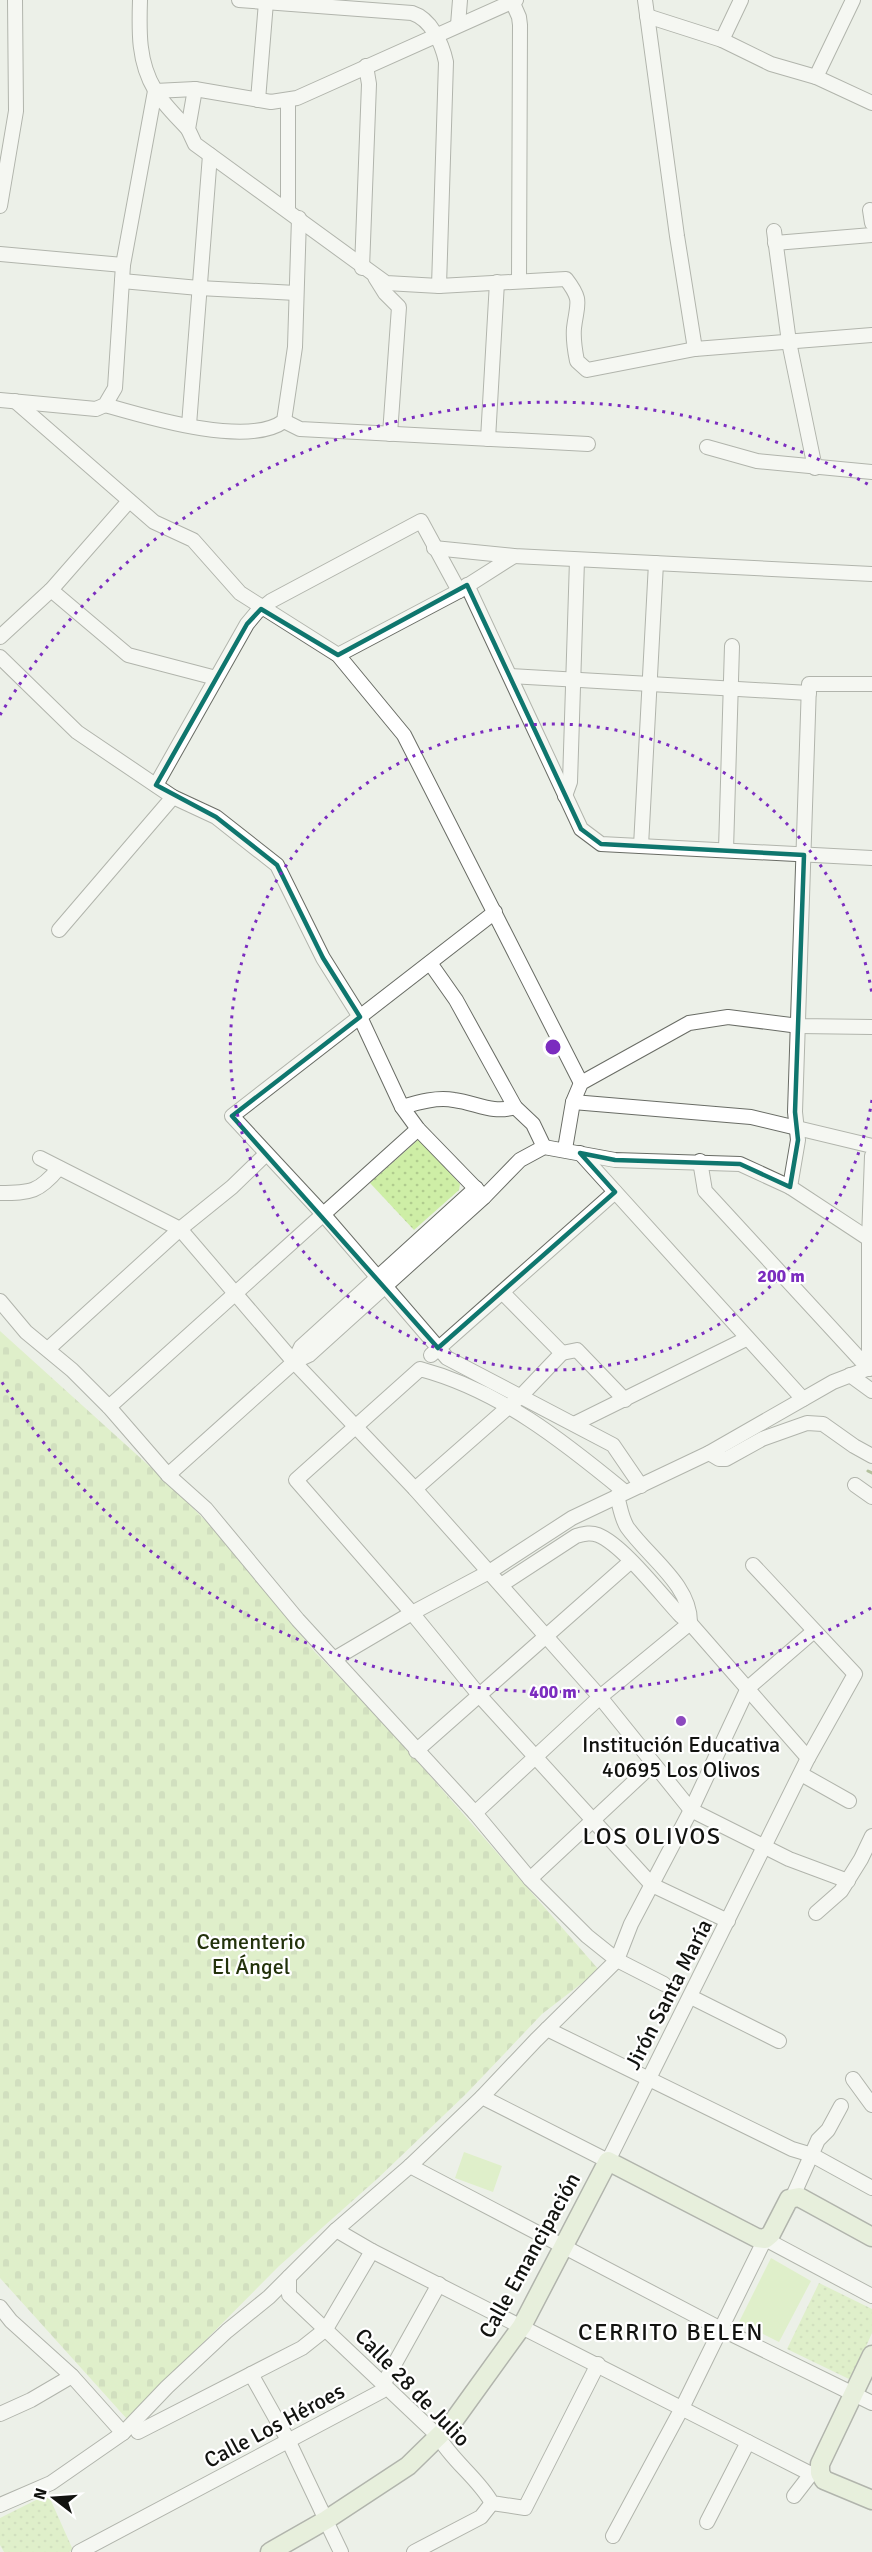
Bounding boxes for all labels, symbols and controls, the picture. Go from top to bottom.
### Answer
centre of rings [543,1037,563,1057]
text: 200 m [757,1265,805,1287]
text: 400 m [529,1681,577,1703]
marker: Institución Educativa 40695 Los Olivos [674,1714,688,1728]
place label: Institución Educativa 40695 Los Olivos [582,1731,780,1783]
district label: LOS OLIVOS [582,1821,722,1851]
street label: Jirón Santa María [619,1914,718,2074]
park label: Cementerio El Ángel [196,1928,306,1980]
street label: Calle Emancipación [473,2168,586,2343]
district label: CERRITO BELEN [578,2317,764,2347]
street label: Calle 28 de Julio [349,2322,476,2452]
street label: Calle Los Héroes [199,2377,349,2474]
north arrow [24,2468,84,2528]
text: N [29,2486,52,2502]

